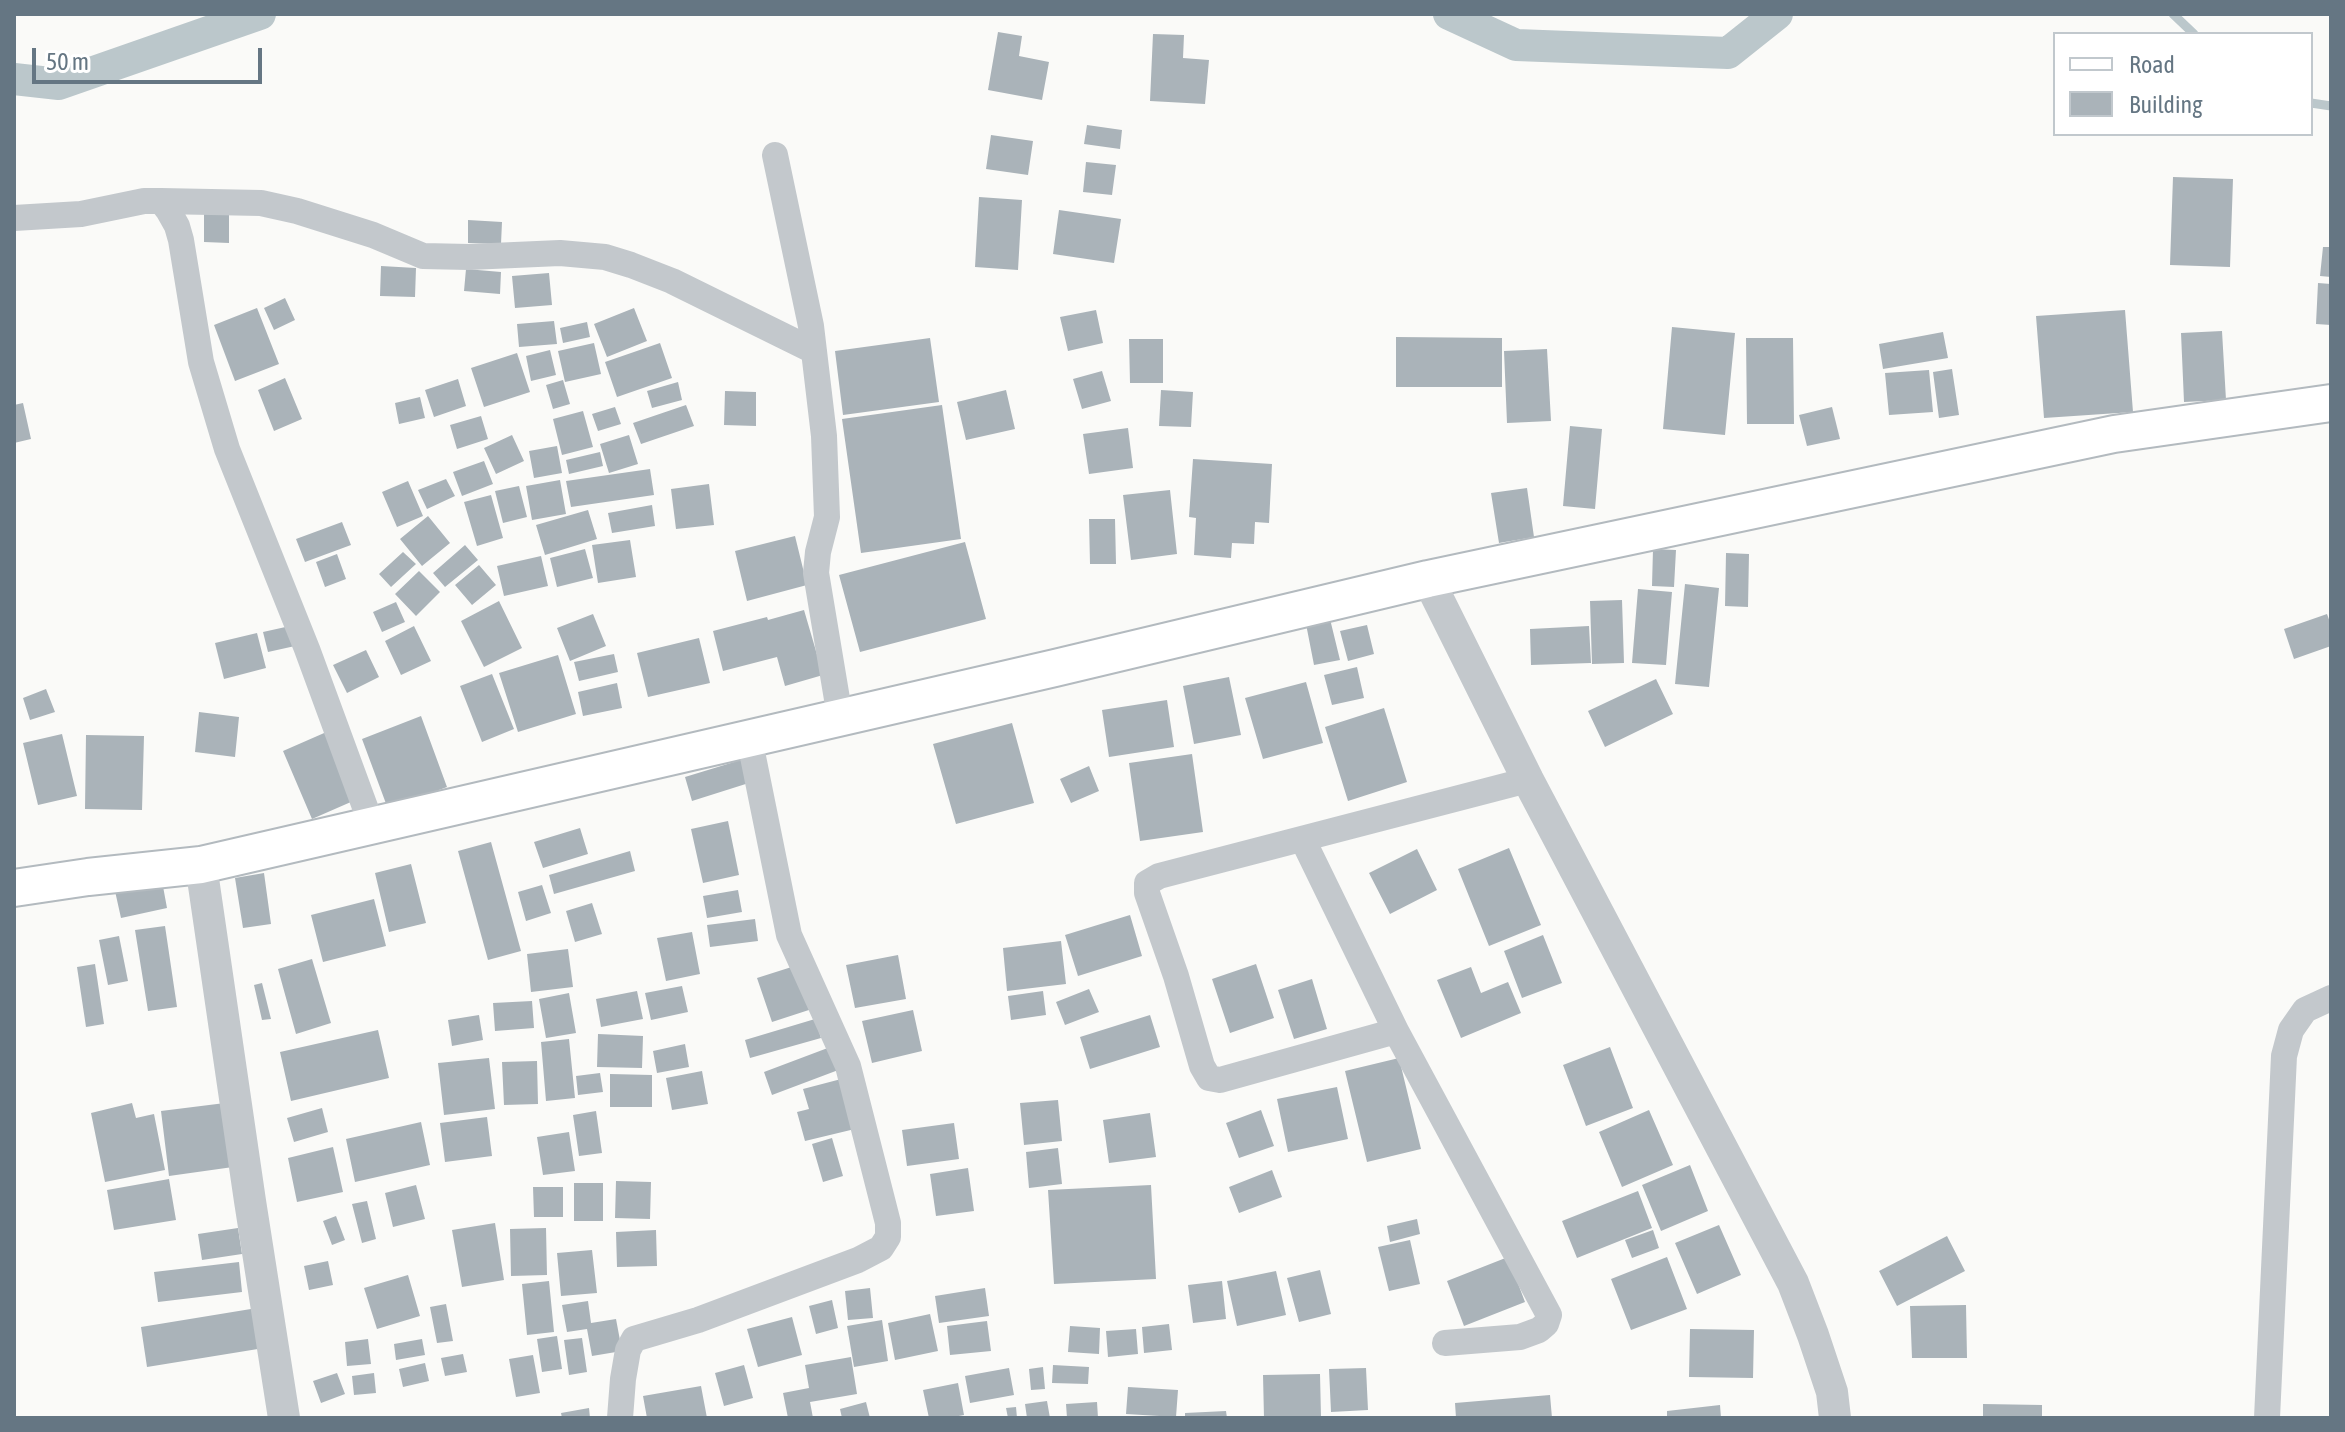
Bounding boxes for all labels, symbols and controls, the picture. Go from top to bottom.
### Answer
scale bar [36,32,266,82]
legend [2053,32,2313,136]
text: 50 m [46,48,89,75]
text: Road [2129,51,2175,78]
text: Building [2129,91,2202,118]

